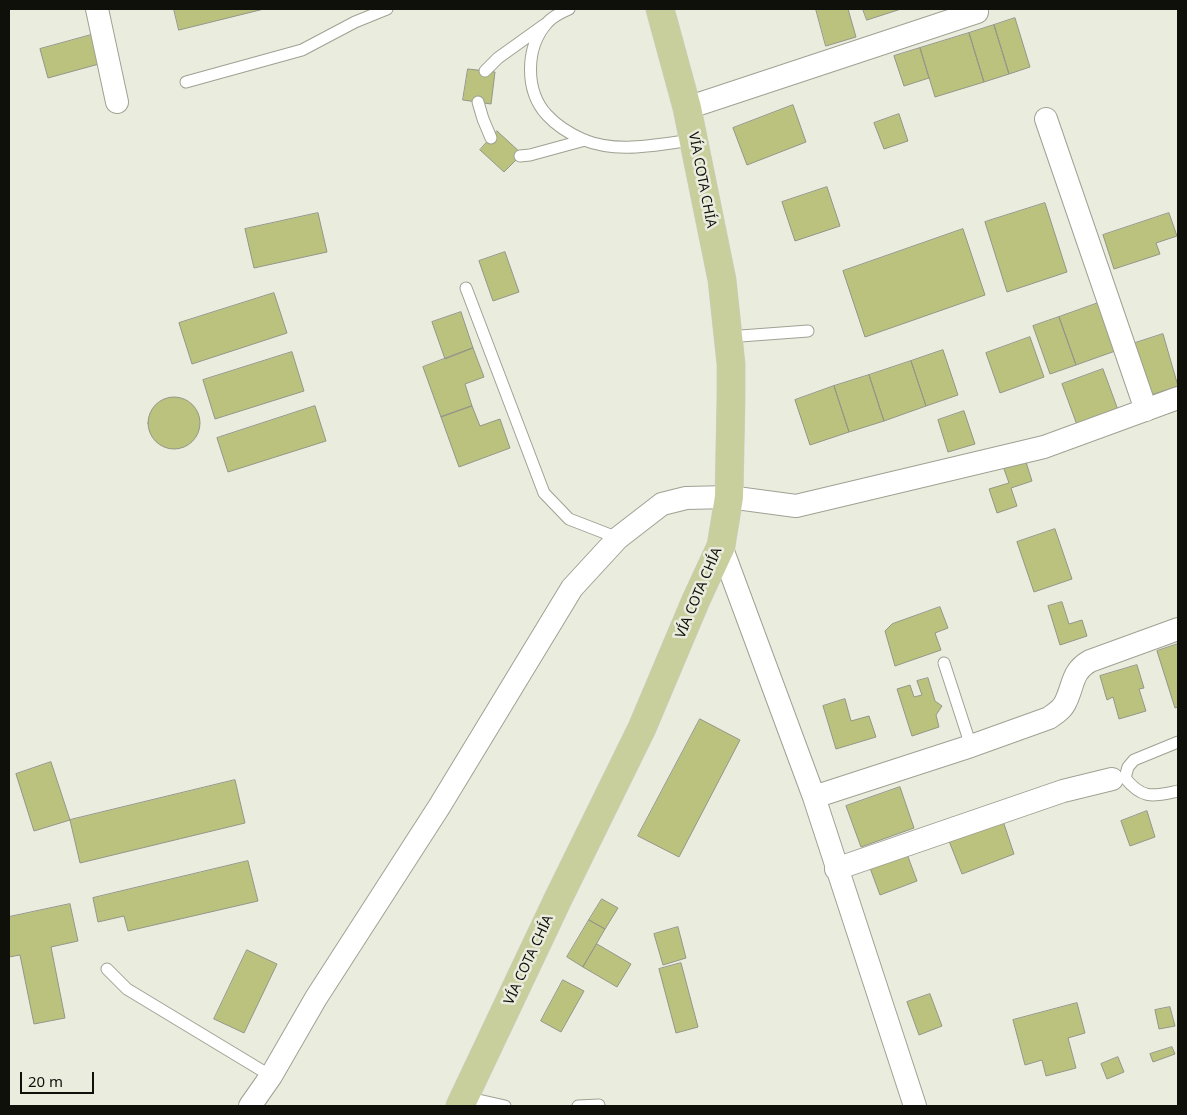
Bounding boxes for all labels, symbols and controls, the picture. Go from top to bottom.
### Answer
street label: VÍA COTA CHÍA [684,131,720,229]
street label: VÍA COTA CHÍA [672,545,726,641]
street label: VÍA COTA CHÍA [501,912,557,1008]
scale bar [22,1062,96,1094]
text: 20 m [28,1071,63,1091]

